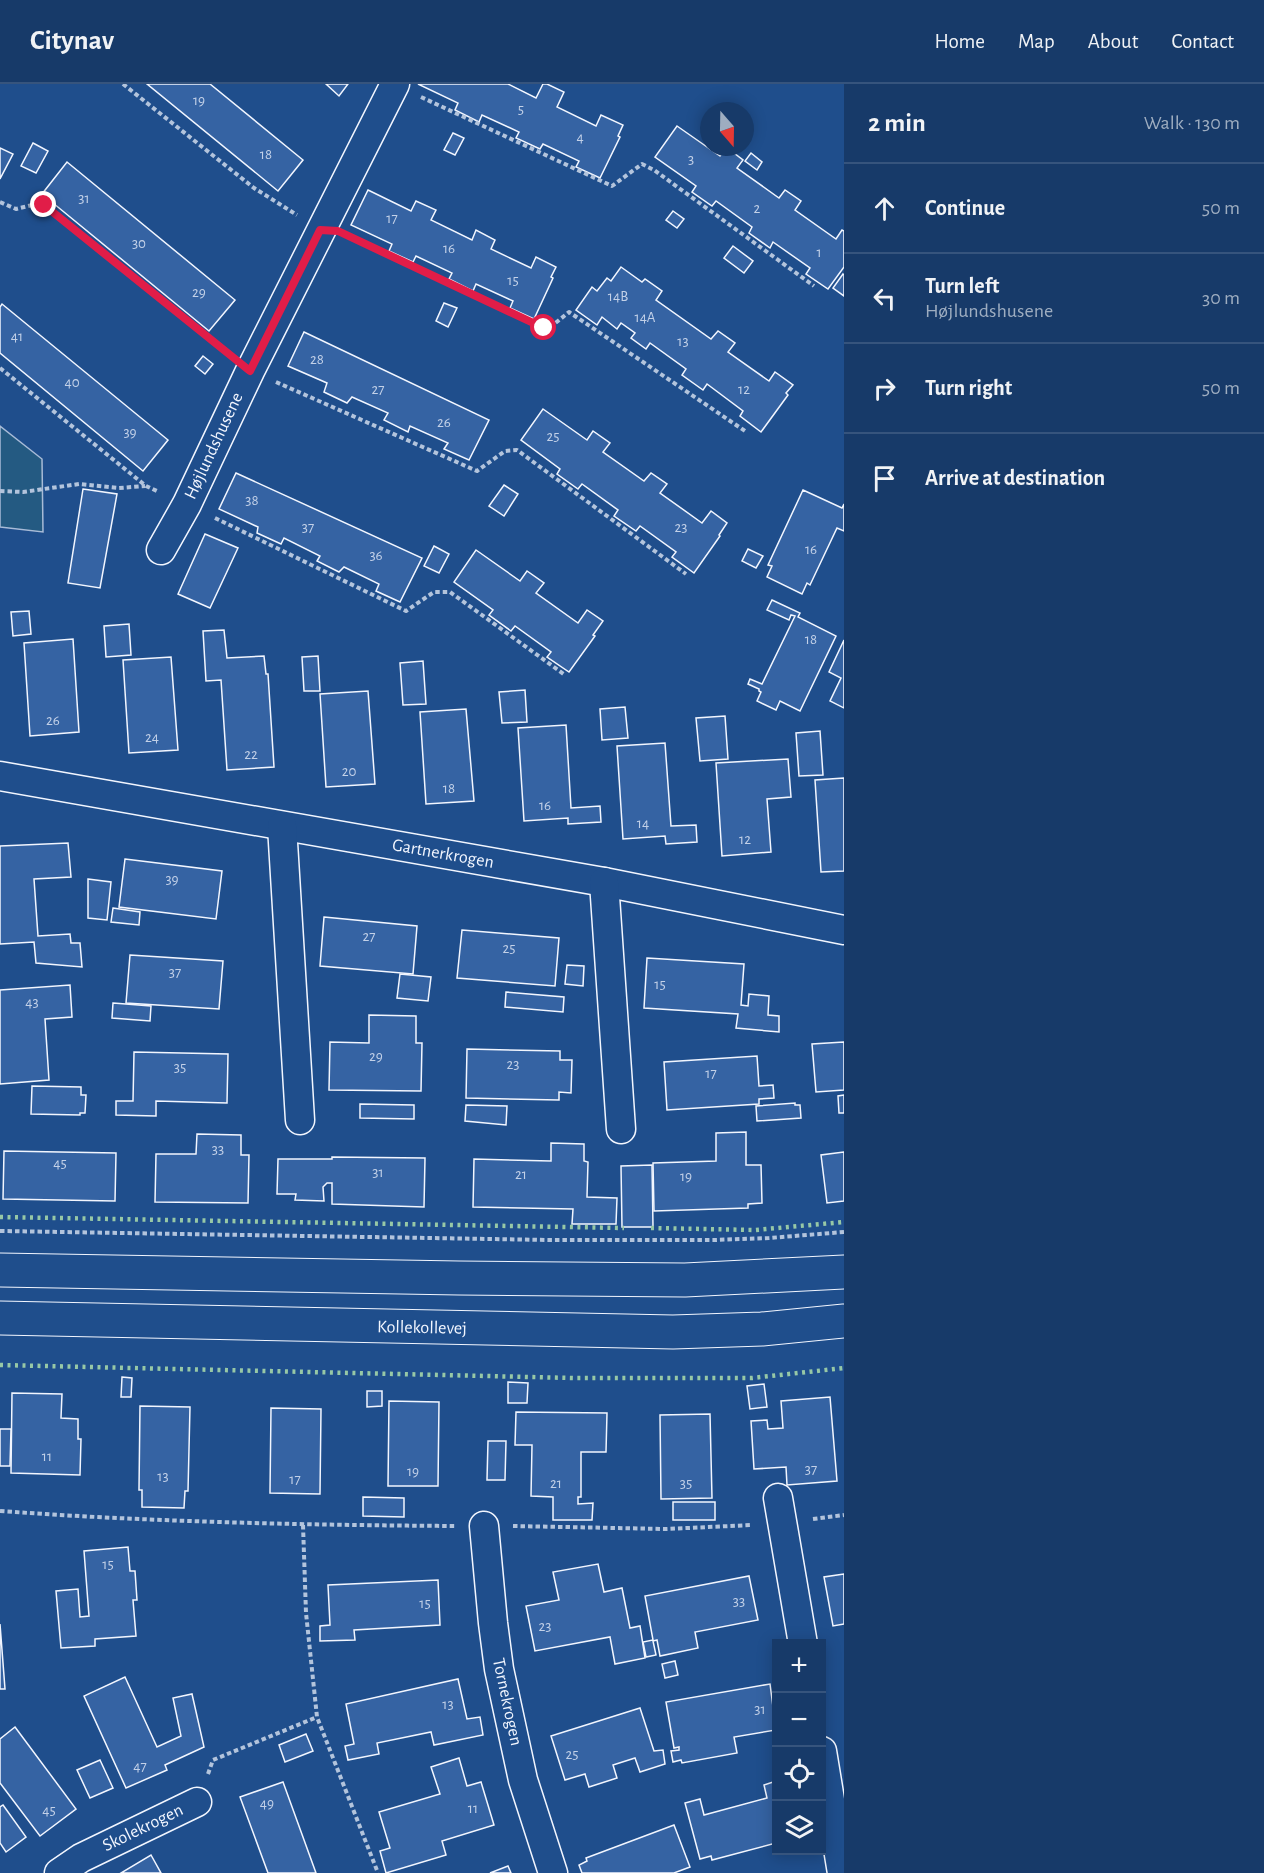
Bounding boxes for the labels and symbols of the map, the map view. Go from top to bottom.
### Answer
house number: 19 [193,93,205,108]
house number: 5 [518,102,524,117]
north arrow [700,102,754,156]
house number: 4 [576,130,584,145]
house number: 18 [260,147,272,162]
house number: 3 [688,152,694,167]
route end [30,191,56,217]
house number: 31 [78,191,90,206]
house number: 2 [754,201,761,216]
house number: 17 [386,211,398,226]
house number: 30 [132,236,146,251]
house number: 16 [443,241,455,256]
house number: 1 [816,245,822,260]
house number: 15 [507,273,519,288]
house number: 29 [192,285,206,300]
house number: 14B [608,289,628,304]
house number: 14A [634,310,656,325]
route start [530,314,556,340]
house number: 41 [11,329,23,344]
house number: 13 [677,334,689,349]
house number: 28 [310,352,324,367]
house number: 40 [64,375,80,390]
house number: 27 [371,382,385,397]
house number: 12 [738,382,750,397]
street label: Højlundshusene [181,390,247,502]
house number: 26 [437,415,451,430]
house number: 39 [123,425,137,440]
house number: 25 [546,429,560,444]
house number: 38 [245,493,259,508]
house number: 37 [302,520,314,535]
house number: 23 [674,520,688,535]
house number: 16 [805,542,817,557]
house number: 36 [369,548,383,563]
house number: 18 [805,632,817,647]
house number: 26 [46,713,60,728]
house number: 24 [145,730,159,745]
house number: 22 [244,747,258,762]
house number: 20 [342,764,356,779]
house number: 18 [443,781,455,796]
house number: 16 [539,798,551,813]
house number: 14 [637,816,649,831]
house number: 12 [739,832,751,847]
street label: Gartnerkrogen [391,836,495,872]
house number: 39 [165,872,179,887]
house number: 27 [362,929,376,944]
house number: 25 [502,941,516,956]
house number: 37 [169,965,181,980]
house number: 15 [654,977,666,992]
house number: 43 [25,995,39,1010]
house number: 29 [369,1049,383,1064]
house number: 23 [506,1057,520,1072]
house number: 35 [174,1060,186,1075]
house number: 17 [705,1066,717,1081]
house number: 33 [212,1142,224,1157]
house number: 45 [53,1156,67,1171]
house number: 31 [372,1165,384,1180]
house number: 21 [515,1167,527,1182]
house number: 19 [680,1169,692,1184]
street label: Kollekollevej [377,1318,467,1338]
house number: 11 [42,1449,52,1464]
house number: 37 [805,1462,817,1477]
house number: 19 [407,1464,419,1479]
house number: 13 [157,1469,169,1484]
house number: 17 [289,1472,301,1487]
house number: 21 [550,1476,562,1491]
house number: 35 [680,1476,692,1491]
house number: 15 [102,1557,114,1572]
house number: 33 [733,1594,745,1609]
house number: 15 [419,1596,431,1611]
house number: 23 [538,1619,552,1634]
street label: Tornekrogen [489,1657,525,1747]
house number: 13 [442,1697,454,1712]
house number: 31 [754,1702,766,1717]
house number: 25 [565,1747,579,1762]
house number: 47 [133,1759,147,1774]
house number: 49 [260,1796,274,1811]
street label: Skolekrogen [100,1801,186,1855]
house number: 11 [468,1801,478,1816]
house number: 45 [42,1803,56,1818]

